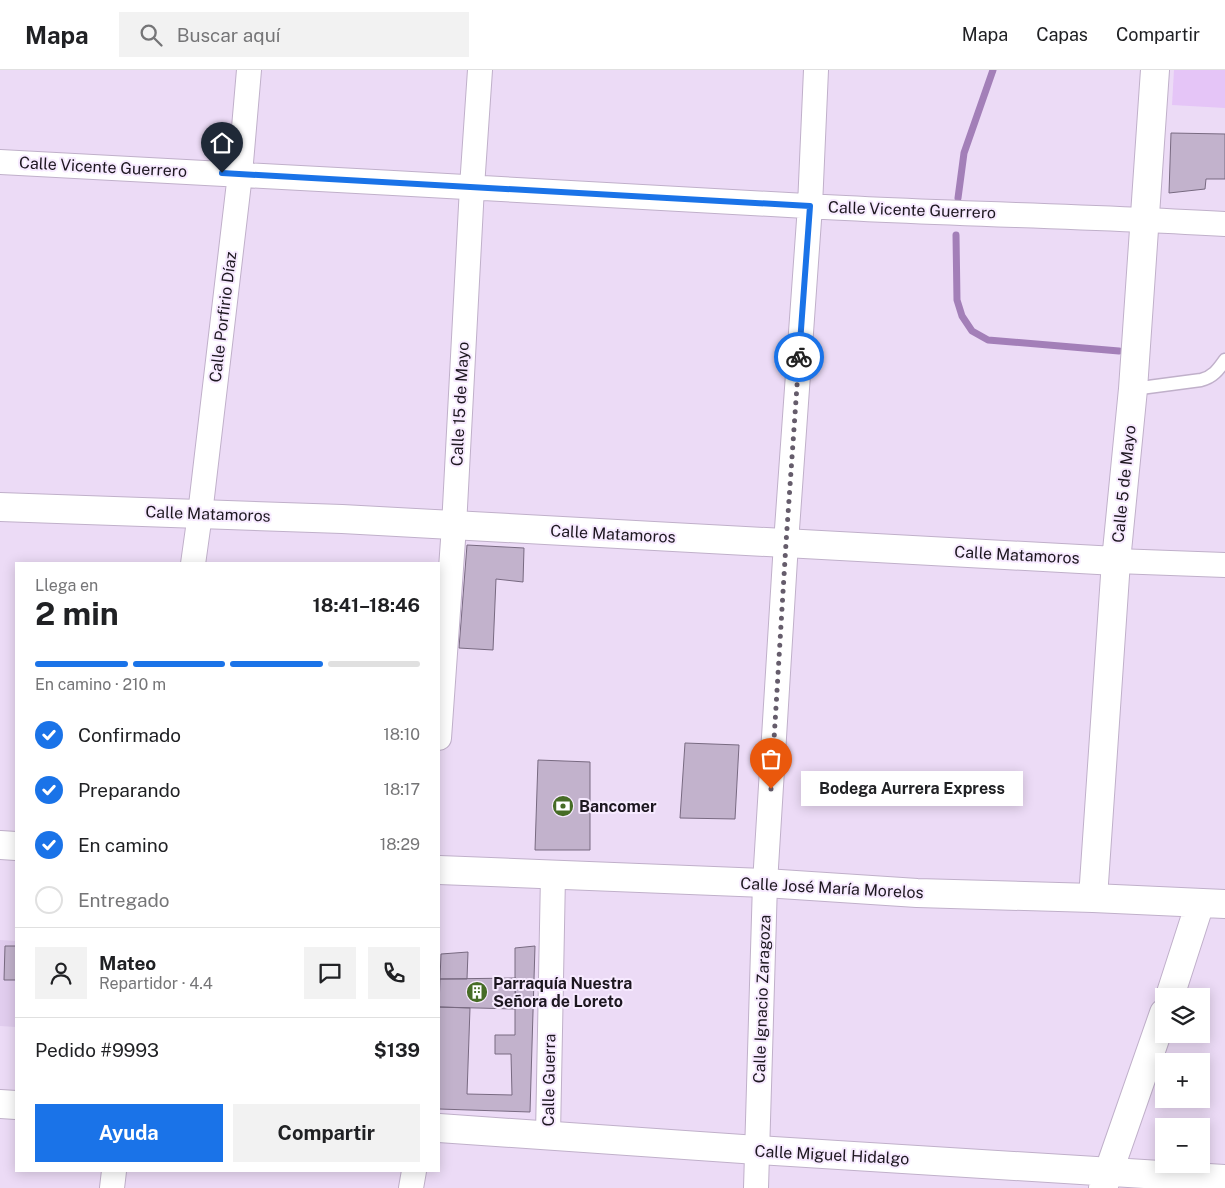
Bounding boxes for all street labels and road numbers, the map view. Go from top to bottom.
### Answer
street label: Calle Vicente Guerrero [19,153,187,181]
street label: Calle Vicente Guerrero [828,198,996,222]
street label: Calle Porfirio Díaz [206,250,240,384]
street label: Calle 15 de Mayo [447,341,473,467]
street label: Calle 5 de Mayo [1108,424,1140,544]
street label: Calle Matamoros [145,502,271,526]
street label: Calle Matamoros [550,521,676,547]
street label: Calle Matamoros [954,542,1080,568]
street label: Calle José María Morelos [740,874,924,902]
street label: Calle Ignacio Zaragoza [750,914,774,1084]
street label: Calle Guerra [539,1033,559,1127]
street label: Calle Miguel Hidalgo [754,1141,910,1169]

